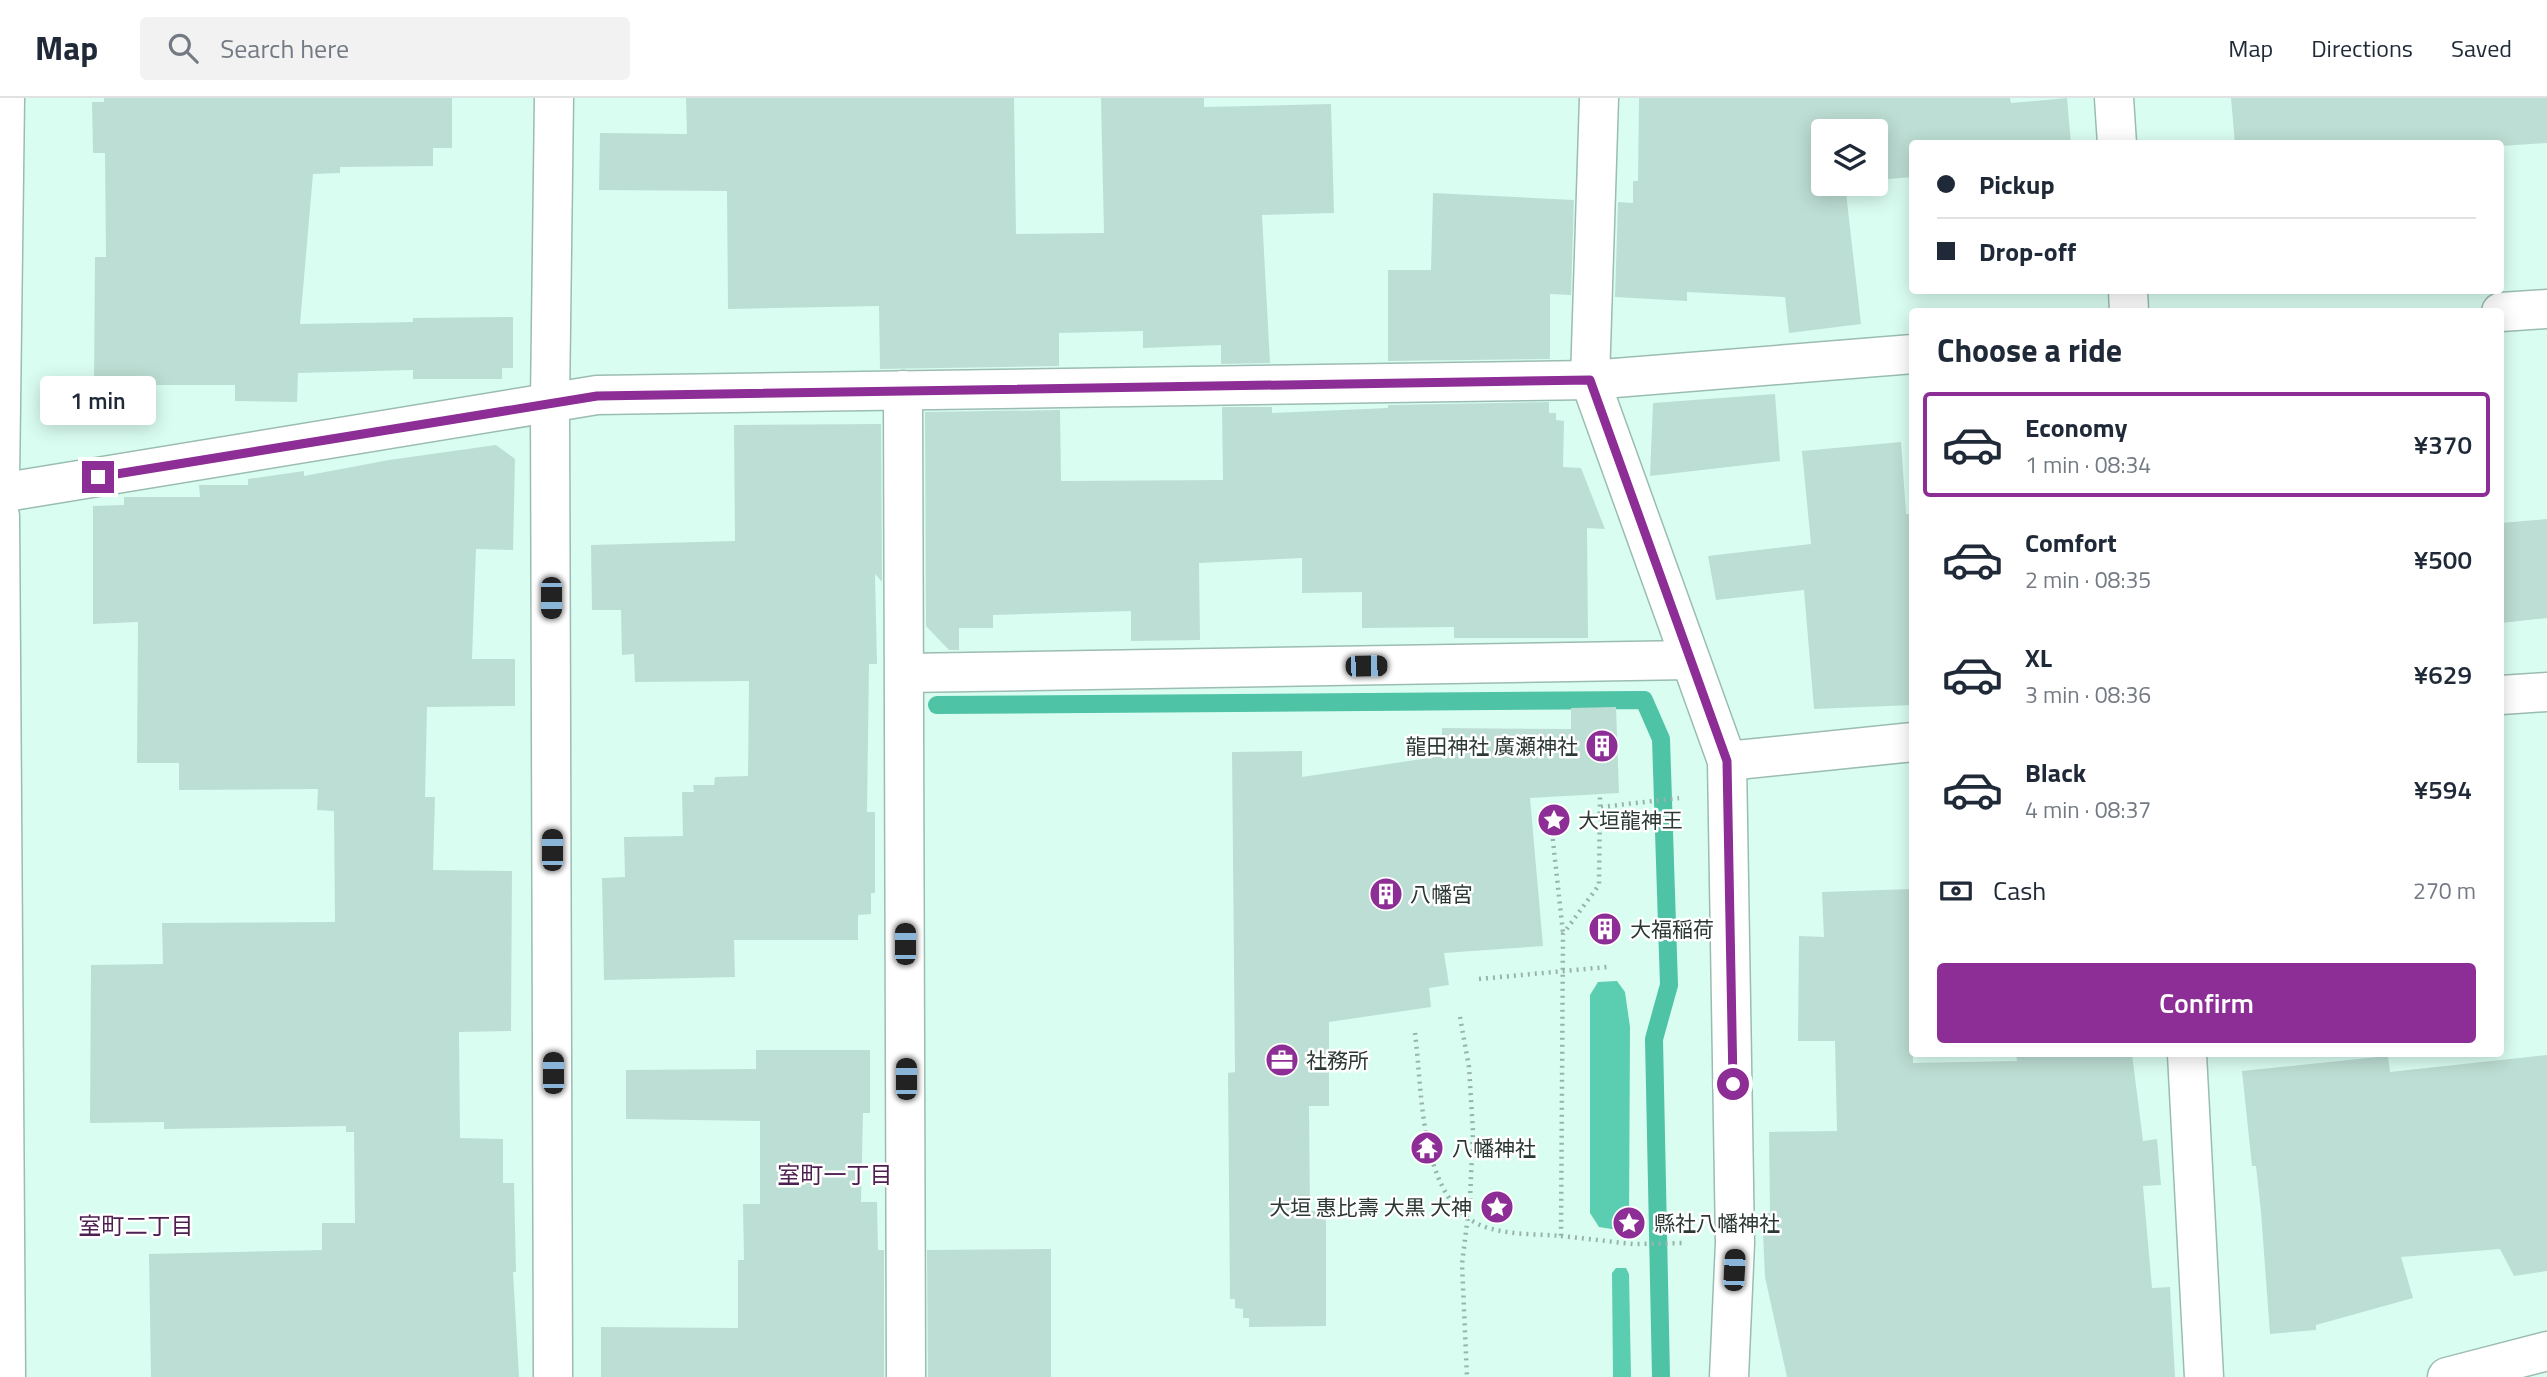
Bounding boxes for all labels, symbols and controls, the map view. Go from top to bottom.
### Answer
search box [140,17,630,80]
text: Map [35,23,98,73]
icon: search [164,29,202,67]
text: Search here [220,29,349,68]
text: Map [2228,30,2273,66]
text: Directions [2311,30,2413,66]
text: Saved [2451,30,2512,66]
map controls [1811,119,1888,196]
button: layers [1811,119,1888,196]
text: Pickup [1979,165,2055,204]
text: Drop-off [1979,232,2076,271]
text: Choose a ride [1937,326,2122,374]
callout: 1 min [40,376,156,424]
text: 1 min [70,383,126,418]
text: Economy [2025,408,2127,447]
icon: car [1941,413,2004,476]
text: ¥370 [2414,425,2472,464]
text: 1 min · 08:34 [2025,447,2151,482]
route end [82,461,114,493]
text: Comfort [2025,523,2117,562]
icon: car [1941,528,2004,591]
text: ¥500 [2414,540,2472,579]
text: 2 min · 08:35 [2025,562,2151,597]
car [541,577,562,619]
text: XL [2025,638,2052,677]
icon: car [1941,643,2004,706]
car [1345,655,1388,677]
text: ¥629 [2414,655,2472,694]
text: 3 min · 08:36 [2025,677,2151,712]
building icon: 龍田神社 廣瀬神社 [1583,727,1621,765]
place label: 龍田神社 廣瀬神社 [1405,730,1578,762]
text: Black [2025,753,2086,792]
icon: car [1941,758,2004,821]
text: ¥594 [2414,770,2472,809]
text: 4 min · 08:37 [2025,792,2151,827]
place icon: 大垣龍神王 [1535,801,1573,839]
place label: 大垣龍神王 [1578,804,1683,836]
car [542,829,563,871]
text: Cash [1993,871,2046,910]
icon: cash [1937,872,1975,910]
text: 270 m [2413,873,2476,908]
building icon: 八幡宮 [1367,875,1405,913]
place label: 八幡宮 [1410,878,1473,910]
building icon: 大福稲荷 [1586,910,1624,948]
place label: 大福稲荷 [1630,913,1714,945]
car [895,923,916,965]
button: Confirm [1937,963,2476,1043]
office icon: 社務所 [1263,1041,1301,1079]
place label: 社務所 [1306,1044,1369,1076]
car [543,1052,564,1094]
car [896,1058,917,1100]
route start [1717,1068,1749,1100]
temple icon: 八幡神社 [1408,1129,1446,1167]
place label: 八幡神社 [1452,1132,1536,1164]
district label: 室町一丁目 [778,1157,893,1192]
place icon: 大垣 惠比壽 大黒 大神 [1478,1188,1516,1226]
place label: 大垣 惠比壽 大黒 大神 [1269,1191,1472,1223]
place icon: 縣社八幡神社 [1610,1204,1648,1242]
place label: 縣社八幡神社 [1654,1207,1780,1239]
district label: 室町二丁目 [79,1208,194,1243]
car [1723,1248,1746,1292]

